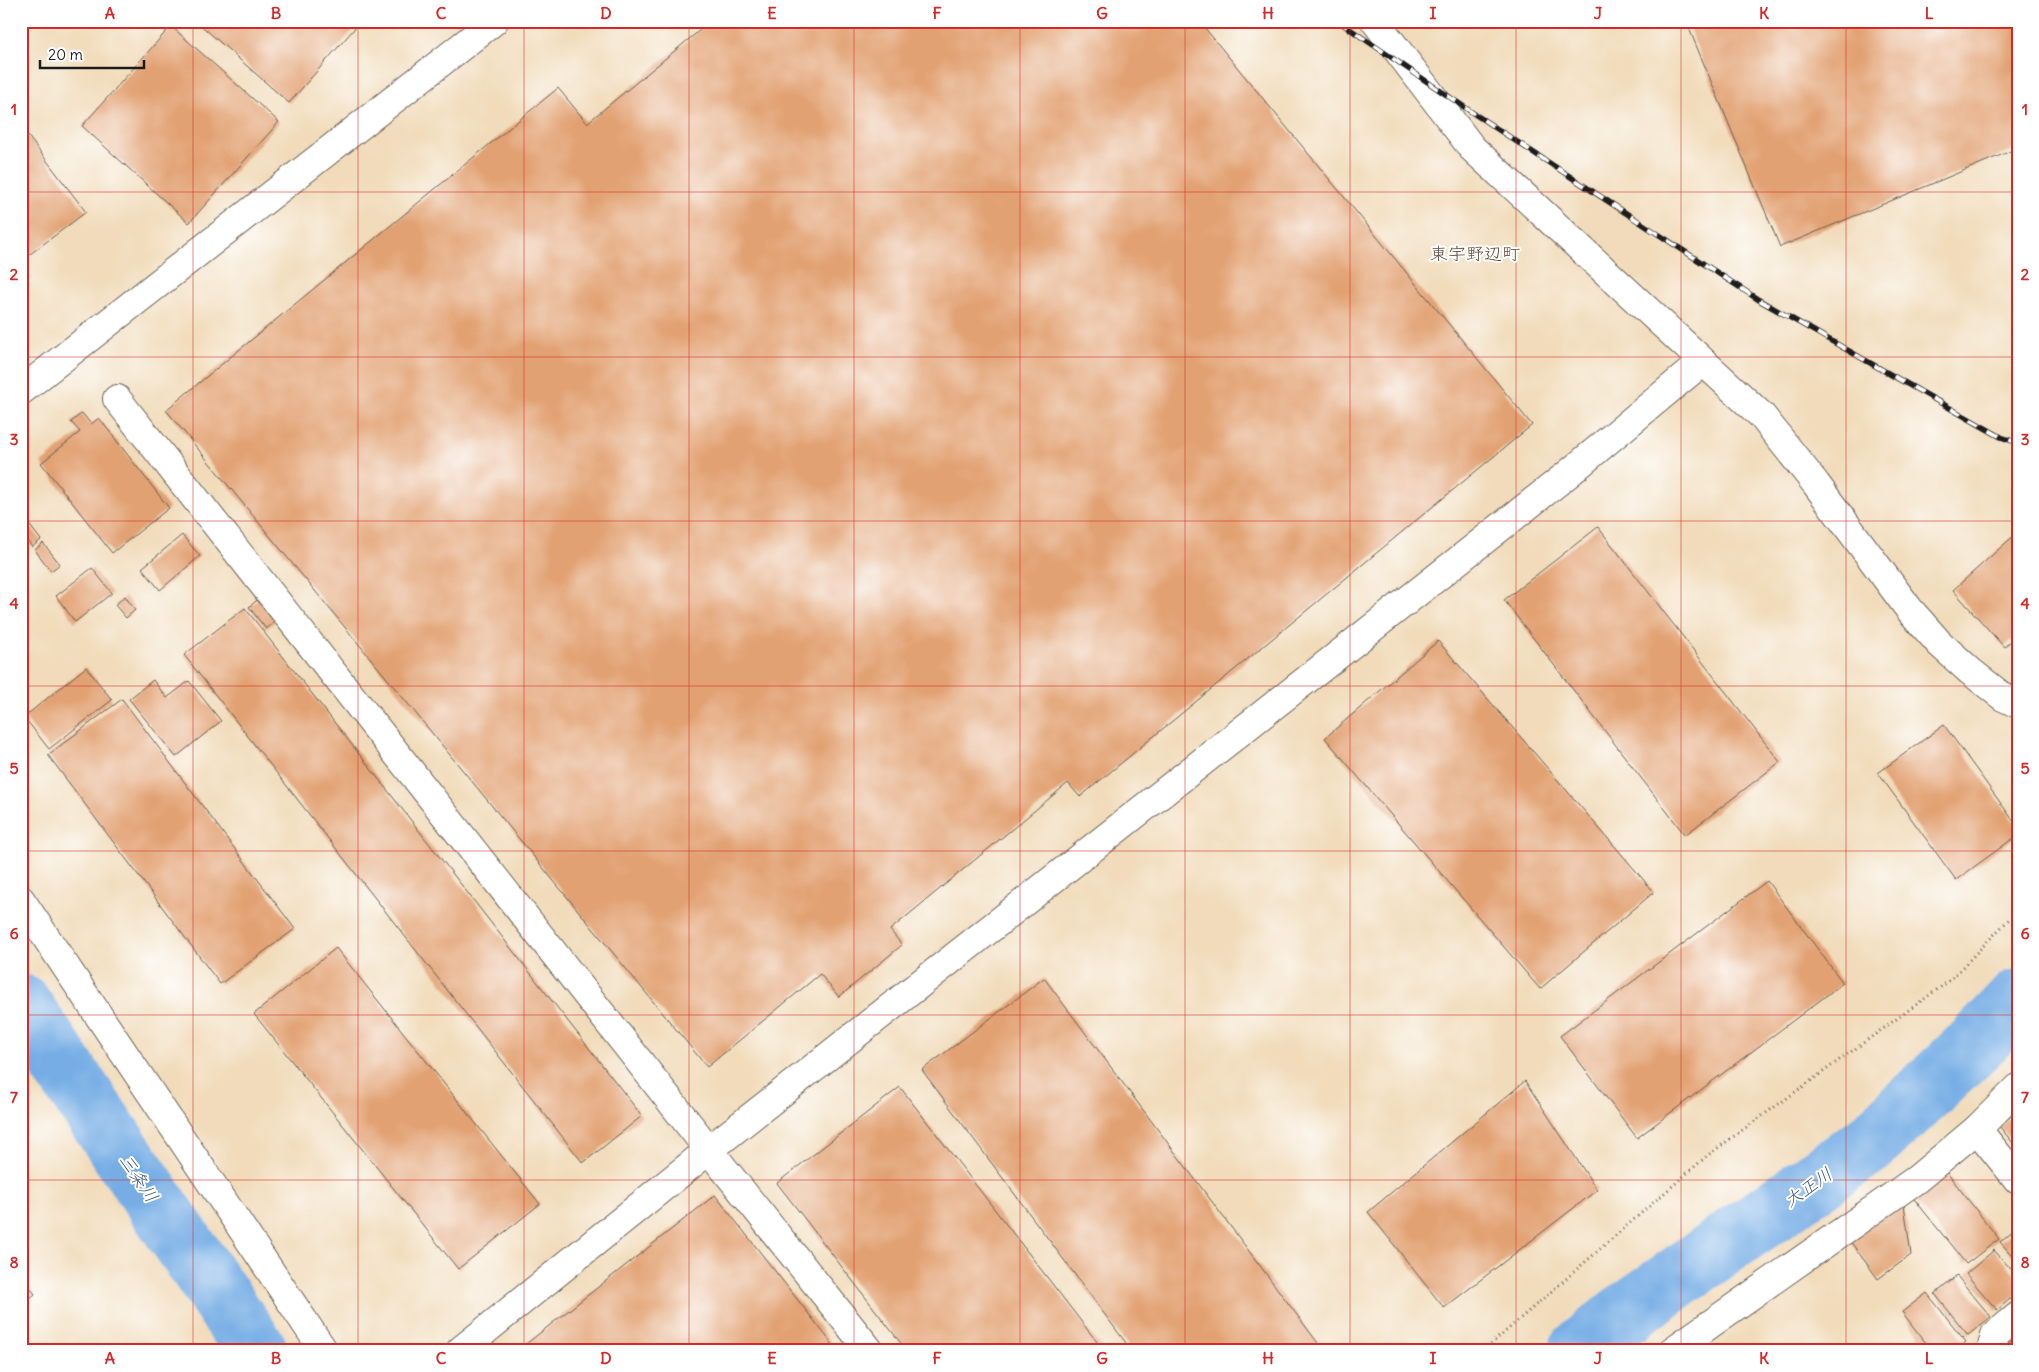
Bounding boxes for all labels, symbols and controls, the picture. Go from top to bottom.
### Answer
text: A [105,3,115,23]
text: B [271,3,282,23]
text: C [436,3,447,23]
text: D [600,3,612,23]
text: E [767,3,777,23]
text: F [932,3,942,23]
text: G [1096,3,1108,23]
text: H [1262,3,1274,23]
text: I [1430,3,1437,23]
text: J [1594,3,1603,23]
text: K [1759,3,1769,23]
text: L [1925,3,1934,23]
scale bar [40,38,144,70]
text: 20 m [48,45,83,64]
text: 1 [11,99,17,119]
text: 1 [2022,99,2028,119]
district label: 東宇野辺町 [1430,242,1520,265]
text: 2 [10,264,19,284]
text: 2 [2021,264,2030,284]
text: 3 [9,429,19,449]
text: 3 [2020,429,2030,449]
text: 4 [9,593,19,613]
text: 4 [2020,593,2030,613]
text: 5 [9,758,19,778]
text: 5 [2020,758,2030,778]
text: 6 [9,923,19,943]
text: 6 [2020,923,2030,943]
text: 7 [10,1087,18,1107]
text: 7 [2021,1087,2029,1107]
water label: 三条川 [114,1149,164,1207]
water label: 大正川 [1779,1162,1837,1212]
text: 8 [9,1252,19,1272]
text: 8 [2020,1252,2030,1272]
text: A [105,1348,115,1368]
text: B [271,1348,282,1368]
text: C [436,1348,447,1368]
text: D [600,1348,612,1368]
text: E [767,1348,777,1368]
text: F [932,1348,942,1368]
text: G [1096,1348,1108,1368]
text: H [1262,1348,1274,1368]
text: I [1430,1348,1437,1368]
text: J [1594,1348,1603,1368]
text: K [1759,1348,1769,1368]
text: L [1925,1348,1934,1368]

